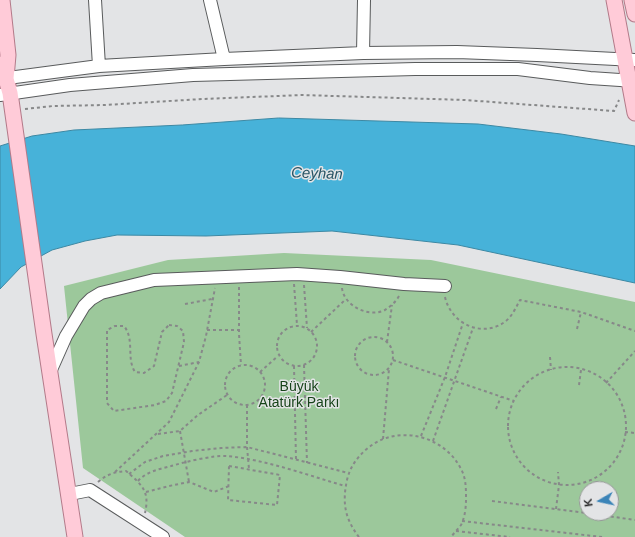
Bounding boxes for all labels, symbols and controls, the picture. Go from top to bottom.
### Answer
water label: Ceyhan [291,164,343,184]
park label: Büyük Atatürk Parkı [259,379,339,412]
north arrow [579,481,619,521]
text: K [582,498,595,508]

